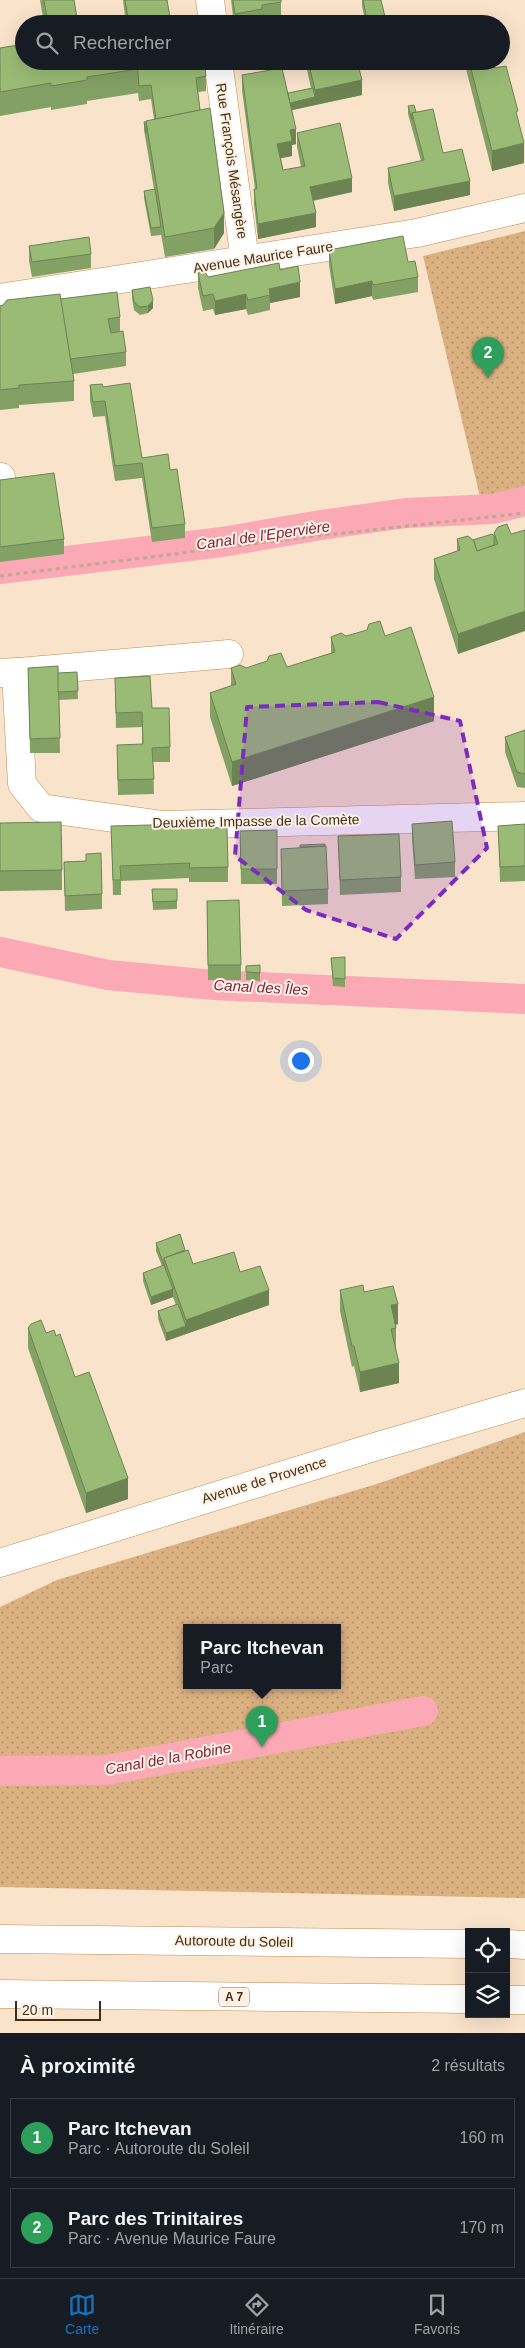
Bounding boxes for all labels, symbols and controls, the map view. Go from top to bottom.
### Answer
search box [15,15,510,70]
icon: search [33,29,61,57]
text: Rechercher [73,32,171,53]
street label: Rue François Mésangère [213,82,251,240]
street label: Avenue Maurice Faure [192,238,334,276]
pin: 2 [472,337,504,378]
water label: Canal de l'Epervière [195,517,331,553]
street label: Deuxième Impasse de la Comète [152,811,360,831]
water label: Canal des Îles [213,976,309,998]
your location [288,1048,314,1074]
street label: Avenue de Provence [200,1453,329,1507]
popup [183,1624,341,1689]
text: Parc Itchevan [200,1637,324,1658]
text: Parc [200,1659,233,1676]
pin: 1 [246,1706,278,1747]
water label: Canal de la Robine [104,1739,232,1777]
map controls [465,1928,510,2018]
button: locate [465,1928,510,1973]
street label: Autoroute du Soleil [175,1932,293,1950]
button: layers [465,1973,510,2018]
road number: A 7 [219,1988,249,2006]
scale bar [15,1998,101,2021]
text: 20 m [22,2002,53,2018]
text: À proximité [20,2054,136,2077]
text: 2 résultats [431,2057,505,2074]
text: Parc Itchevan [68,2118,192,2139]
text: 1 [33,2129,41,2146]
text: 160 m [460,2129,504,2146]
text: Parc · Autoroute du Soleil [68,2140,249,2157]
text: Parc des Trinitaires [68,2208,243,2229]
text: 2 [33,2219,41,2236]
text: 170 m [460,2219,504,2236]
text: Parc · Avenue Maurice Faure [68,2230,276,2247]
tab: Carte [65,2291,99,2337]
tab: Itinéraire [229,2291,284,2337]
tab: Favoris [414,2291,460,2337]

